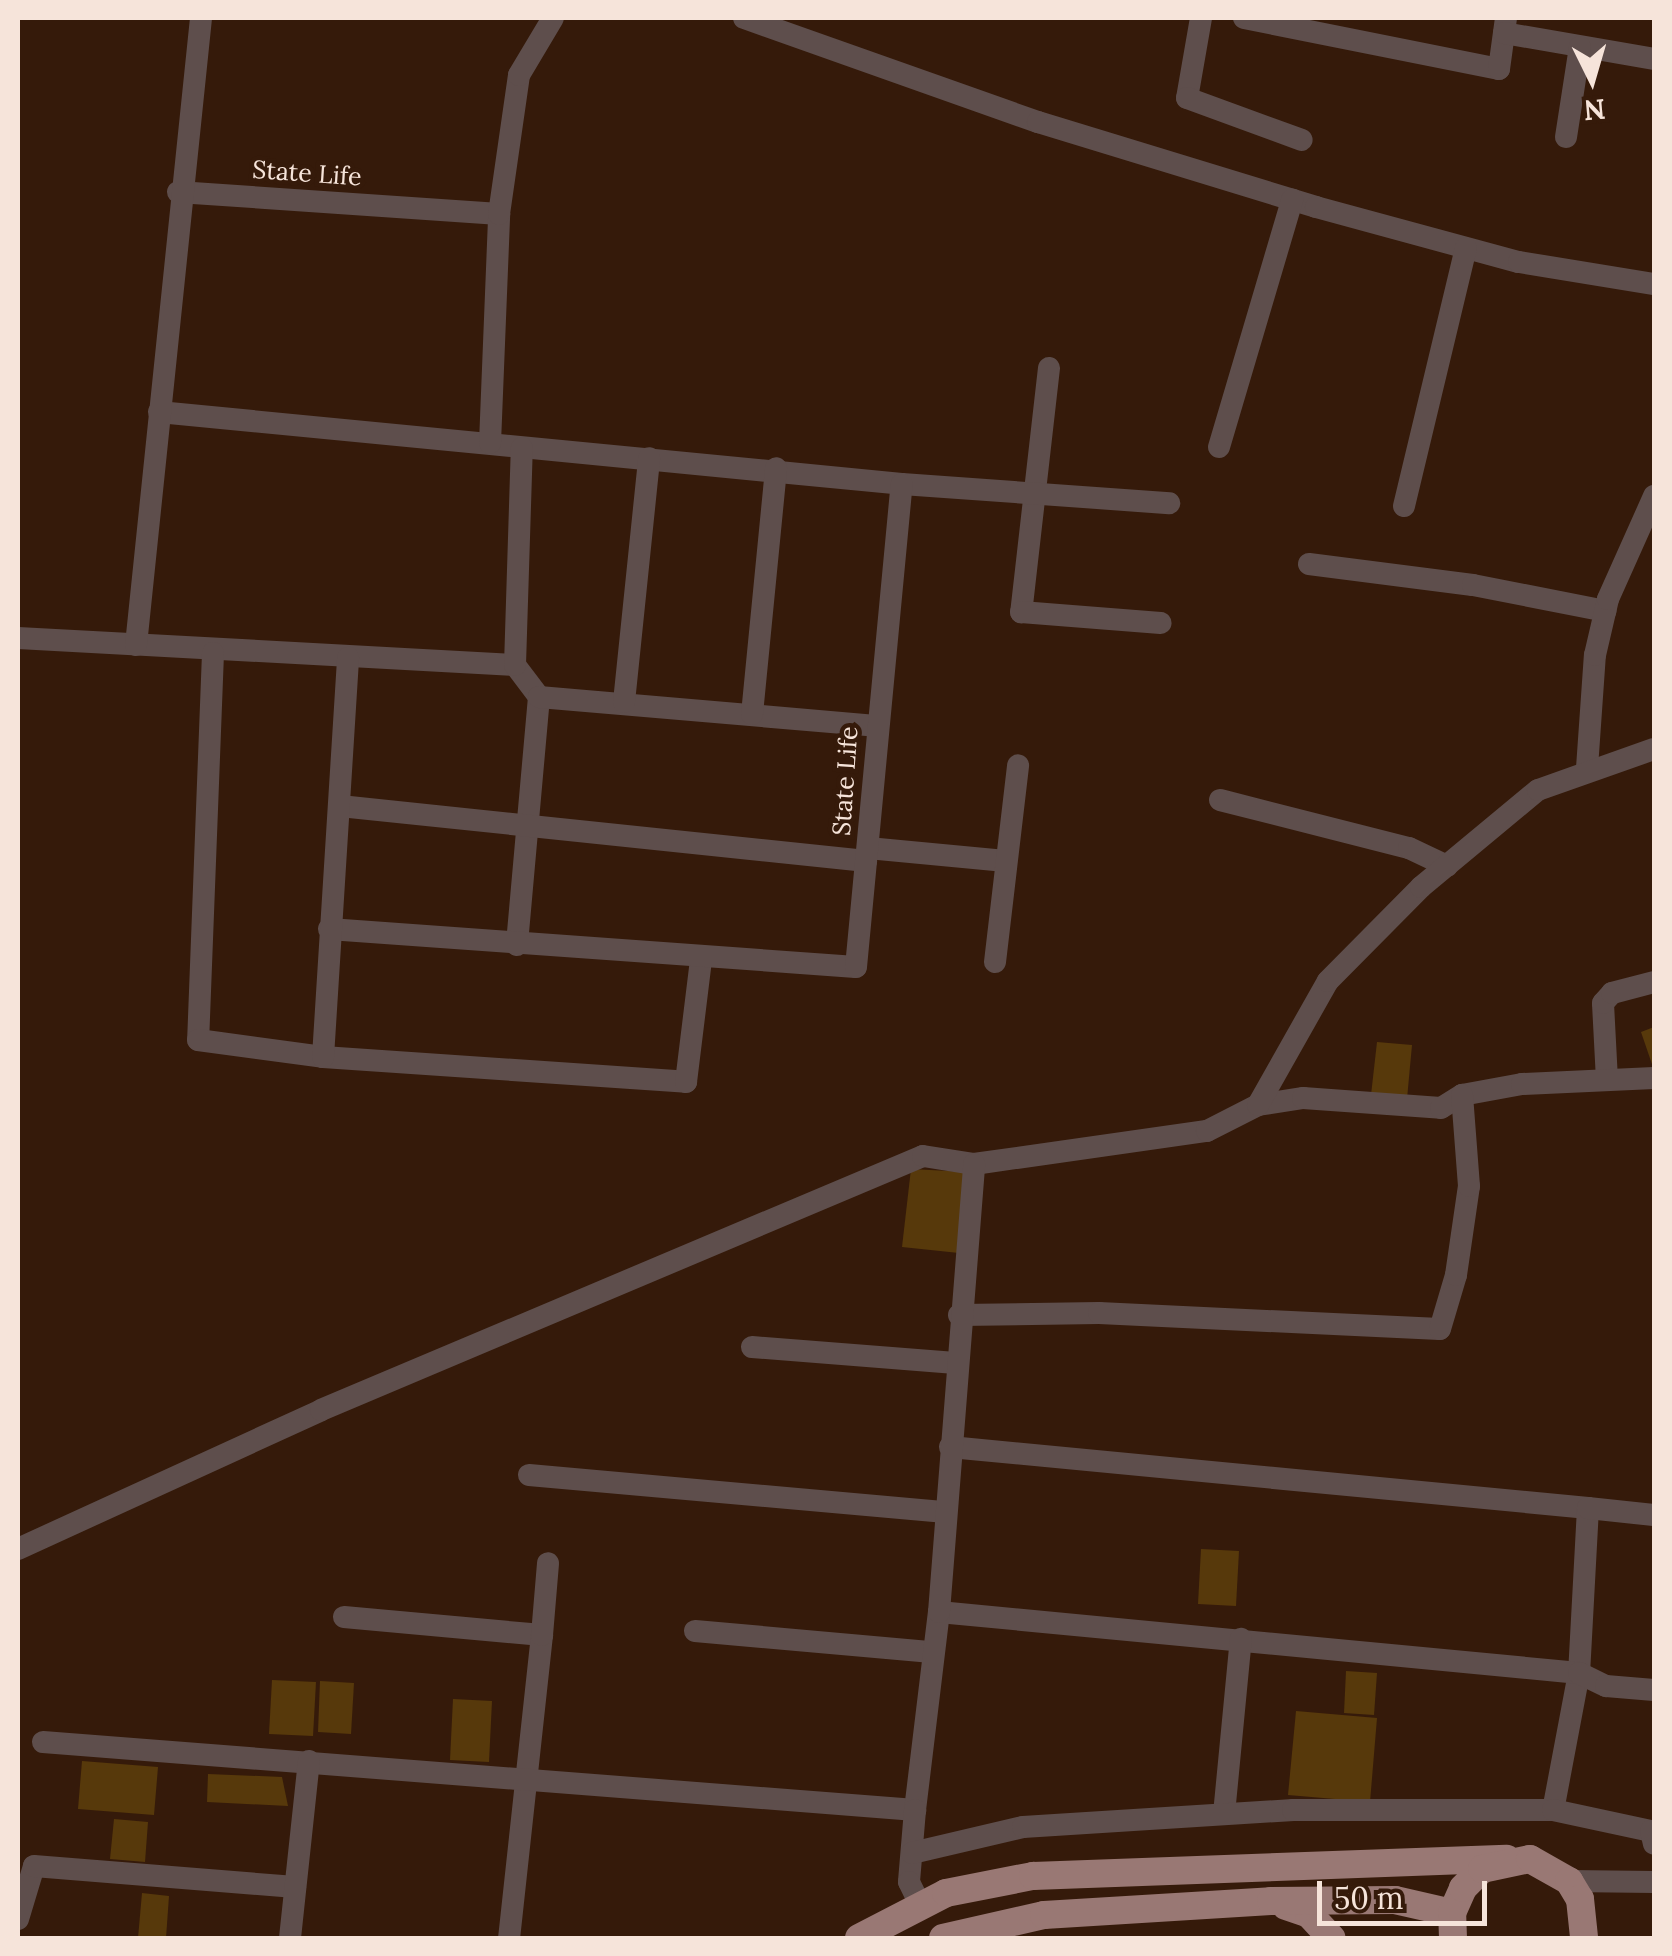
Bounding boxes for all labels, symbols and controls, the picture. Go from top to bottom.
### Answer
north arrow [1542,30,1642,130]
text: N [1582,91,1607,129]
street label: State Life [251,154,363,192]
street label: State Life [826,725,864,837]
scale bar [1322,1861,1492,1923]
text: 50 m [1334,1879,1404,1917]

